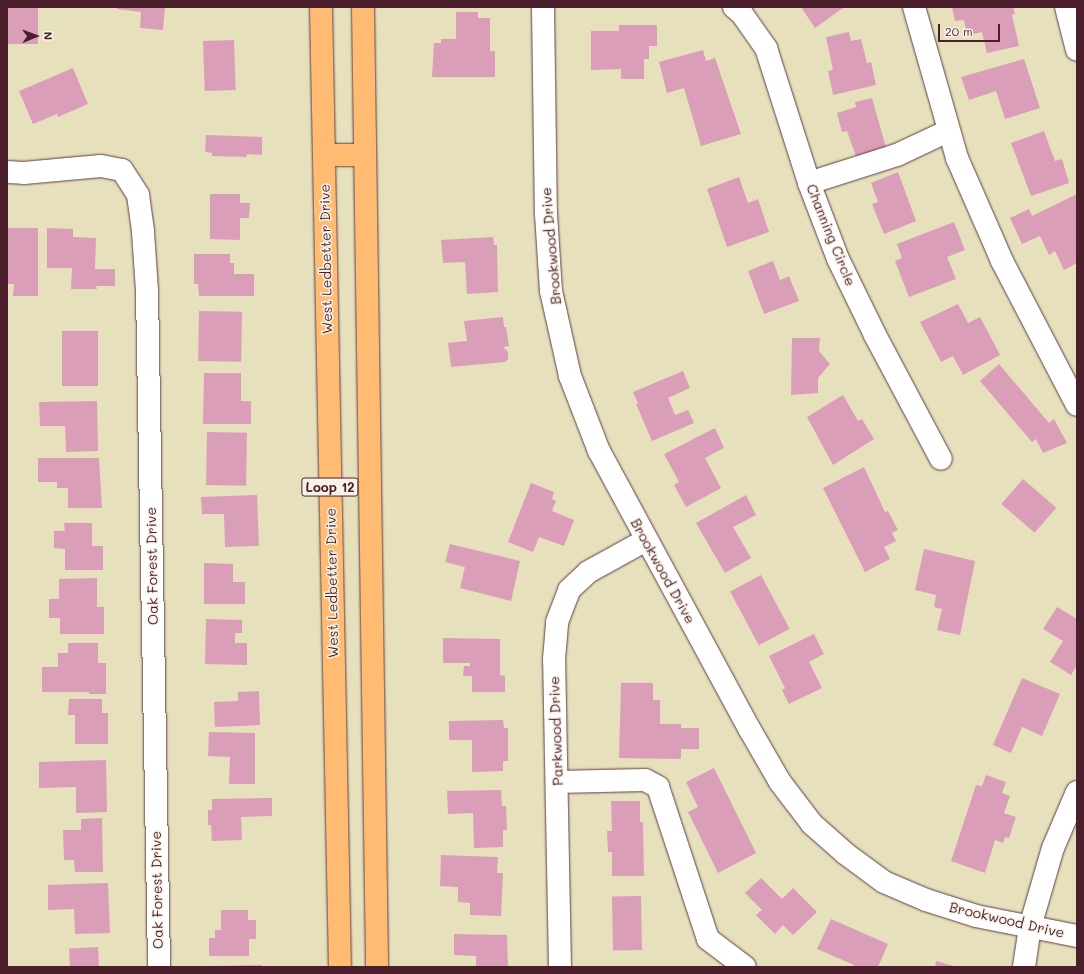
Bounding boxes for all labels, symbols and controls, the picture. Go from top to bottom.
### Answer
north arrow [16,16,56,56]
scale bar [940,16,1002,42]
text: 20 m [945,23,973,39]
text: N [41,31,56,40]
street label: Channing Circle [803,182,859,288]
street label: West Ledbetter Drive [316,184,336,334]
street label: Brookwood Drive [538,187,564,305]
road number: Loop 12 [301,476,359,498]
street label: Oak Forest Drive [143,507,161,625]
street label: West Ledbetter Drive [322,508,342,658]
street label: Brookwood Drive [627,516,699,626]
street label: Parkwood Drive [546,676,566,786]
street label: Oak Forest Drive [148,831,166,949]
street label: Brookwood Drive [948,899,1066,941]

